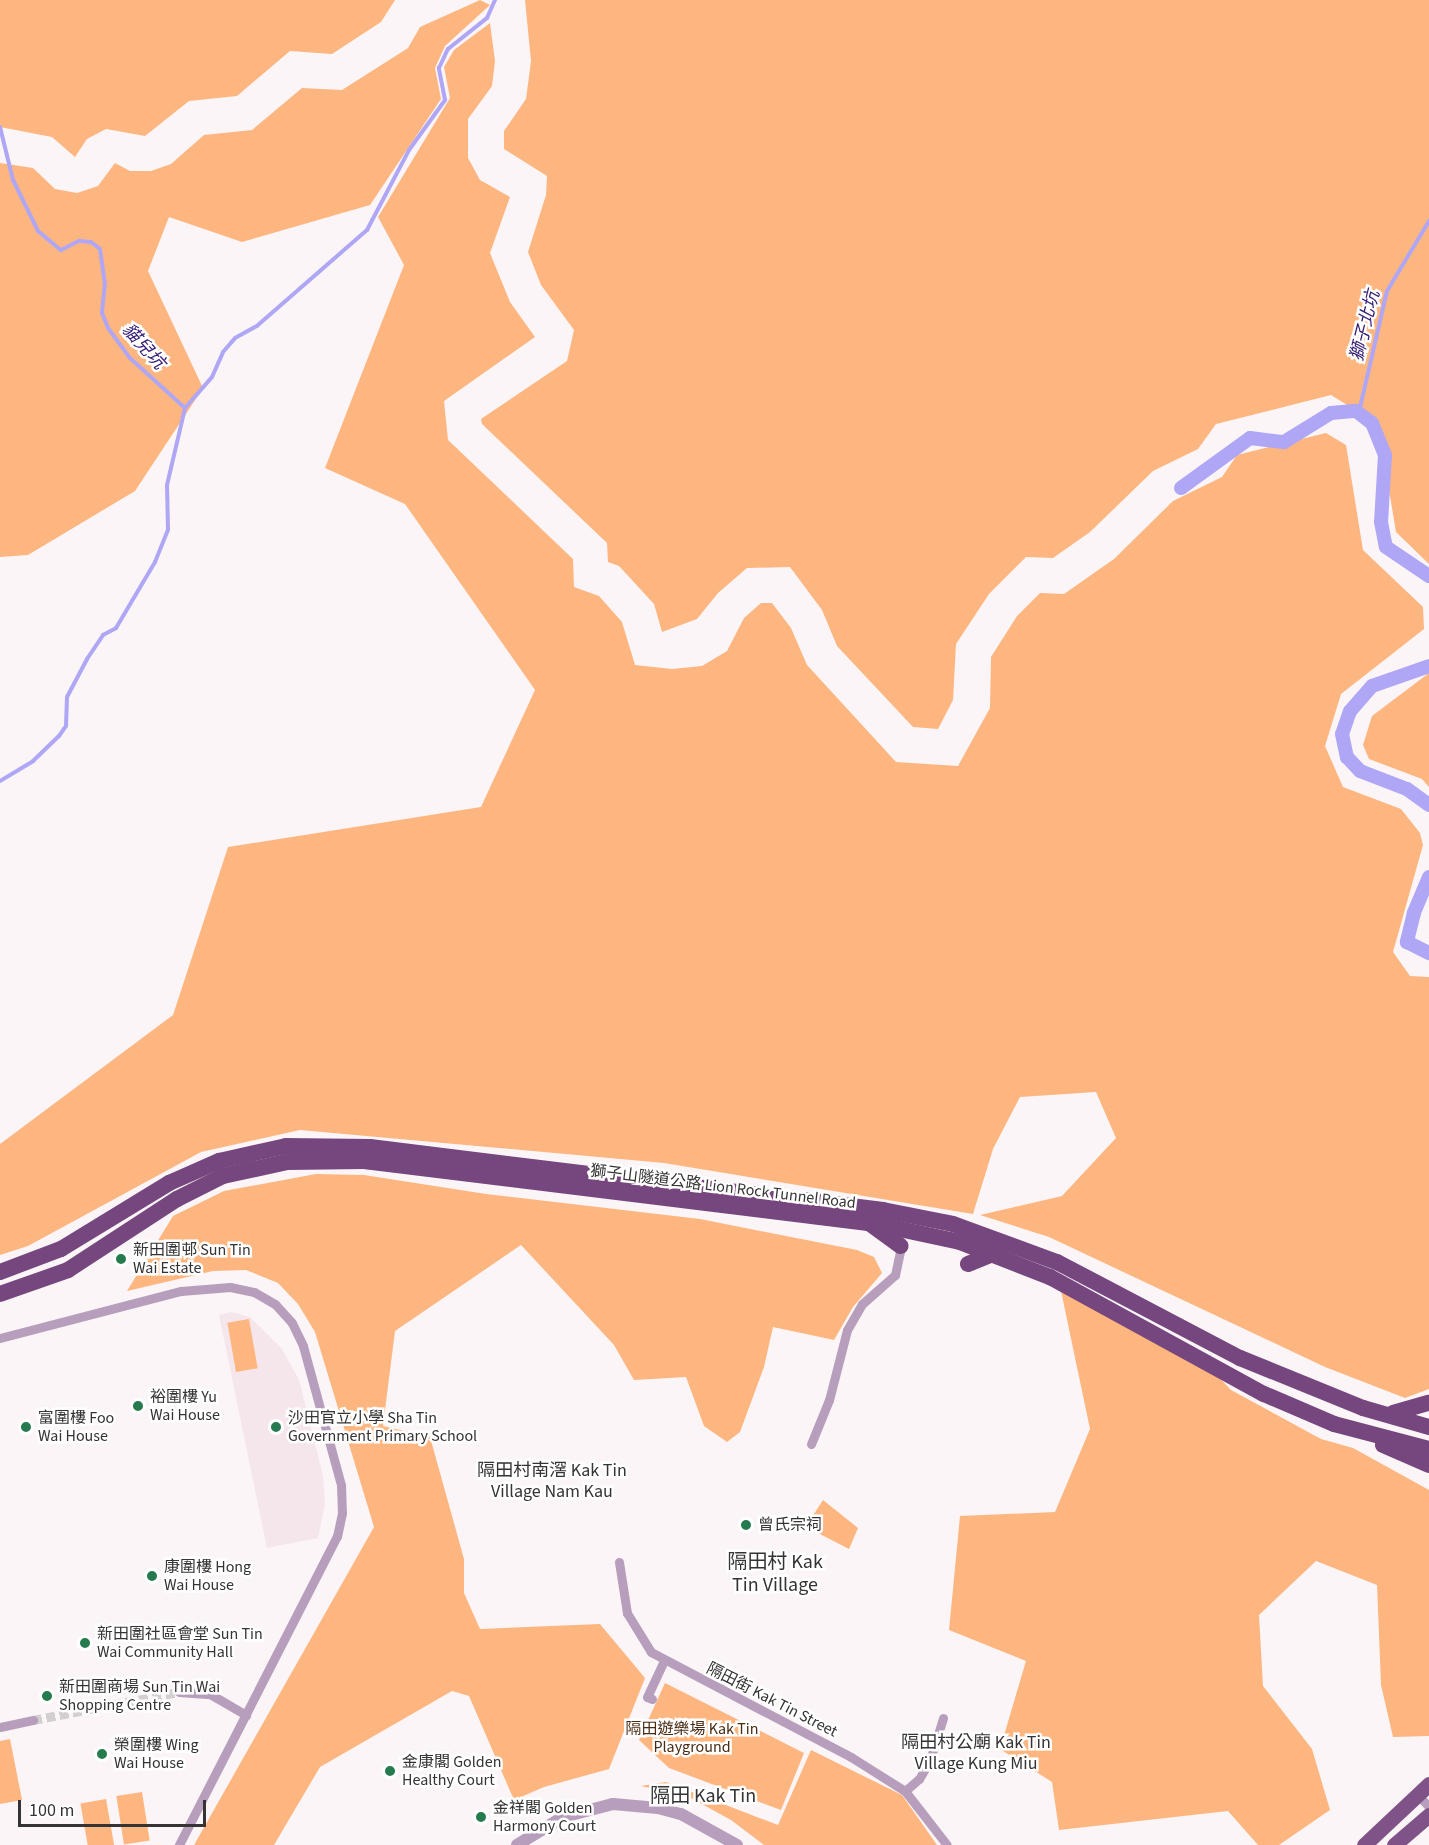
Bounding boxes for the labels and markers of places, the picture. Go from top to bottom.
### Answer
place label: 新田圍邨 Sun Tin Wai Estate [133,1240,251,1278]
marker: 新田圍邨 Sun Tin Wai Estate [114,1252,128,1266]
place label: 裕圍樓 Yu Wai House [150,1387,220,1425]
marker: 裕圍樓 Yu Wai House [131,1399,145,1413]
place label: 富圍樓 Foo Wai House [38,1408,114,1446]
place label: 沙田官立小學 Sha Tin Government Primary School [288,1408,477,1446]
marker: 富圍樓 Foo Wai House [19,1420,33,1434]
marker: 沙田官立小學 Sha Tin Government Primary School [269,1420,283,1434]
place label: 曾氏宗祠 [758,1515,822,1535]
marker: 曾氏宗祠 [739,1518,753,1532]
place label: 康圍樓 Hong Wai House [164,1557,251,1595]
marker: 康圍樓 Hong Wai House [145,1569,159,1583]
place label: 新田圍社區會堂 Sun Tin Wai Community Hall [97,1624,263,1662]
marker: 新田圍社區會堂 Sun Tin Wai Community Hall [78,1636,92,1650]
place label: 新田圍商場 Sun Tin Wai Shopping Centre [59,1677,220,1715]
marker: 新田圍商場 Sun Tin Wai Shopping Centre [40,1689,54,1703]
place label: 榮圍樓 Wing Wai House [114,1735,199,1773]
marker: 榮圍樓 Wing Wai House [95,1747,109,1761]
place label: 金康閣 Golden Healthy Court [402,1752,501,1790]
marker: 金康閣 Golden Healthy Court [383,1764,397,1778]
place label: 金祥閣 Golden Harmony Court [493,1798,596,1836]
marker: 金祥閣 Golden Harmony Court [474,1810,488,1824]

